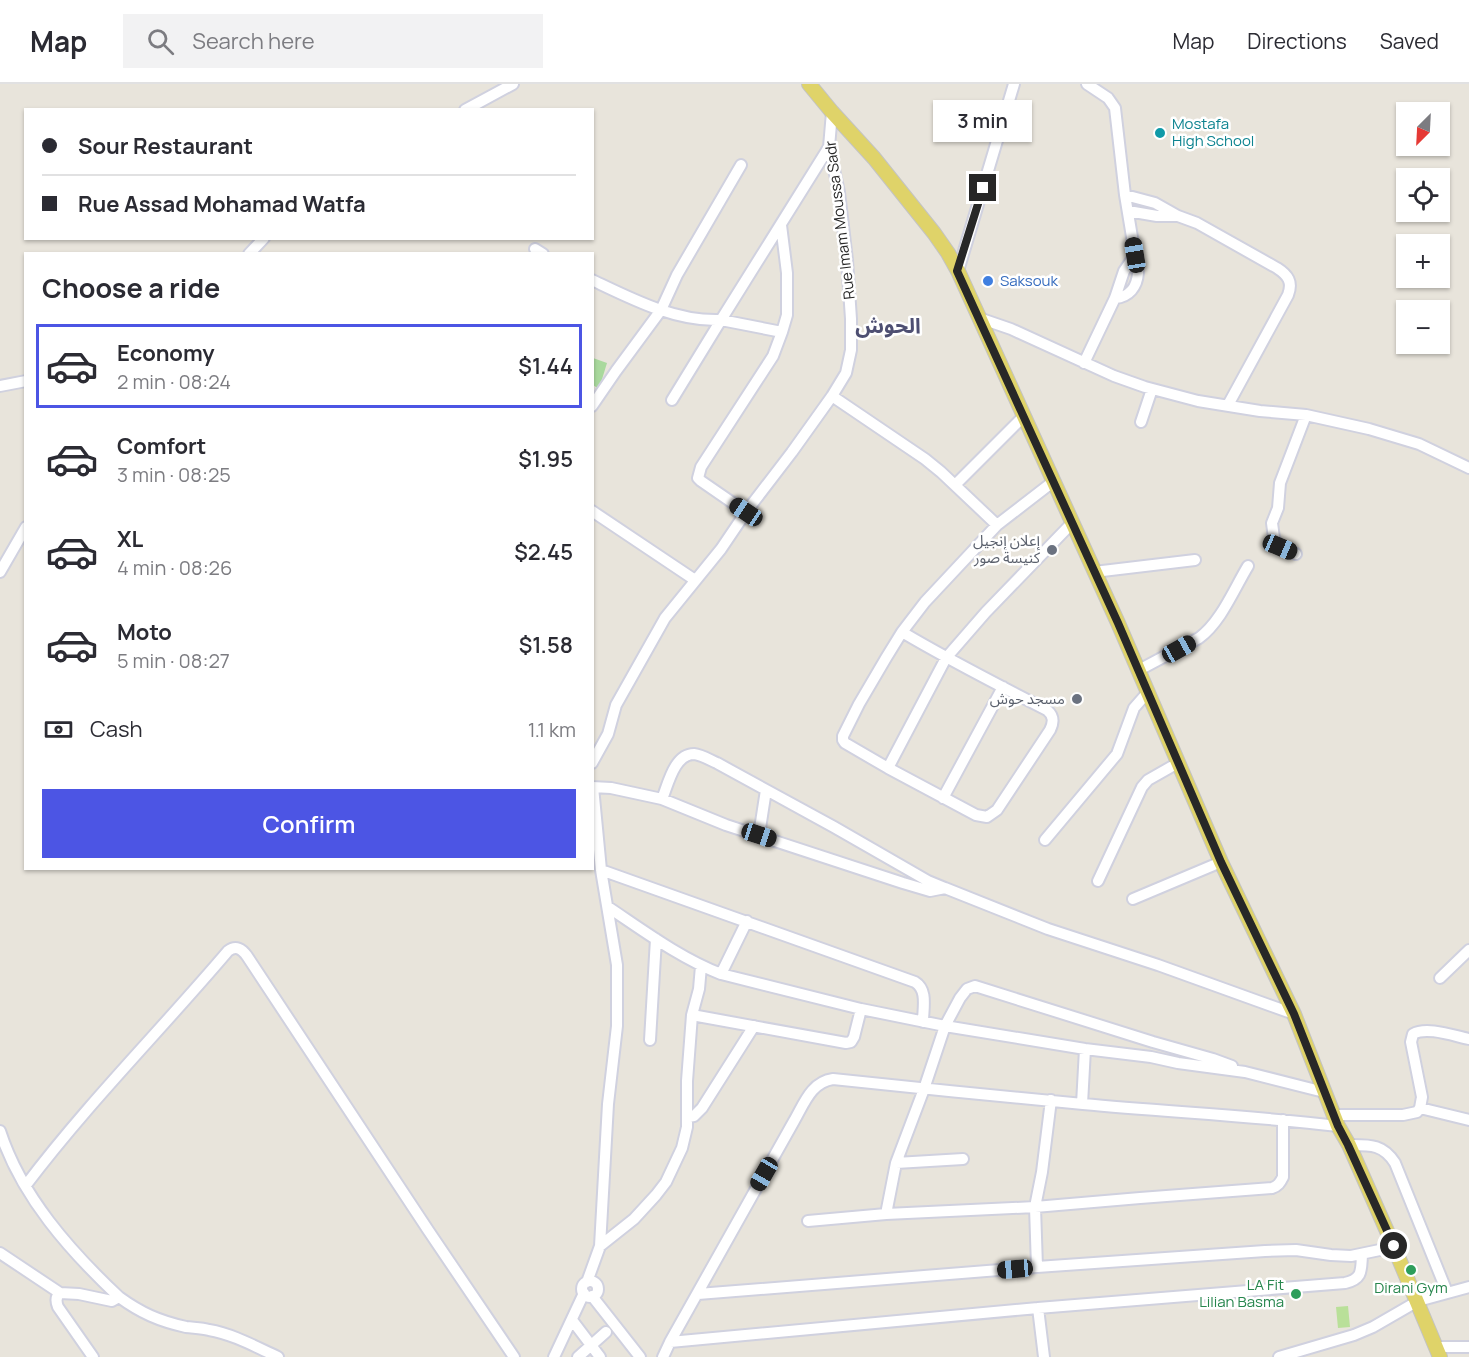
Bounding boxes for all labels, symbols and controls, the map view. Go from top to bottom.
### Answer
search box [123,14,543,68]
text: Map [30,22,87,60]
icon: search [144,25,177,58]
text: Search here [192,26,315,56]
text: Map [1173,27,1214,55]
text: Directions [1247,27,1347,55]
text: Saved [1380,27,1439,55]
callout: 3 min [934,101,1032,143]
north arrow [1396,102,1450,156]
map controls [1396,102,1450,354]
text: 3 min [957,107,1008,134]
place label: Mostafa High School [1172,113,1254,151]
marker: Mostafa High School [1153,126,1167,140]
text: Sour Restaurant [78,131,253,161]
street label: Rue Imam Moussa Sadr [819,139,860,301]
button: locate [1396,168,1450,222]
route end [969,174,996,201]
text: Rue Assad Mohamad Watfa [78,189,366,219]
button: + [1396,234,1450,288]
car [1123,236,1147,274]
text: Choose a ride [42,269,220,306]
place label: Saksouk [1000,270,1059,291]
marker: Saksouk [981,274,995,288]
button: − [1396,300,1450,354]
district label: الحوش [855,311,921,339]
text: Economy [117,338,215,368]
icon: car [45,339,99,393]
text: $1.44 [518,351,573,381]
text: 2 min · 08:24 [117,368,231,395]
text: Comfort [117,431,206,461]
icon: car [45,432,99,486]
text: $1.95 [518,444,573,474]
text: 3 min · 08:25 [117,461,231,488]
car [726,494,766,530]
text: XL [117,524,143,554]
icon: car [45,525,99,579]
place label: إعلان إنجيل كنيسة صور [973,530,1041,568]
car [1260,532,1300,562]
text: $2.45 [514,537,573,567]
marker: إعلان إنجيل كنيسة صور [1045,543,1059,557]
text: 4 min · 08:26 [117,554,232,581]
text: Moto [117,617,172,647]
icon: car [45,618,99,672]
text: $1.58 [519,630,573,660]
car [1159,632,1199,666]
text: 5 min · 08:27 [117,647,230,674]
place label: مسجد حوش [990,688,1065,709]
marker: مسجد حوش [1070,692,1084,706]
icon: cash [42,713,75,746]
text: Cash [90,714,143,744]
text: 1.1 km [528,716,576,743]
button: Confirm [42,789,576,858]
car [739,821,779,849]
car [747,1154,781,1194]
route start [1380,1232,1407,1259]
car [996,1258,1034,1280]
marker: Dirani Gym [1404,1263,1418,1277]
place label: LA Fit Lilian Basma [1199,1274,1284,1312]
place label: Dirani Gym [1374,1277,1448,1298]
marker: LA Fit Lilian Basma [1289,1287,1303,1301]

